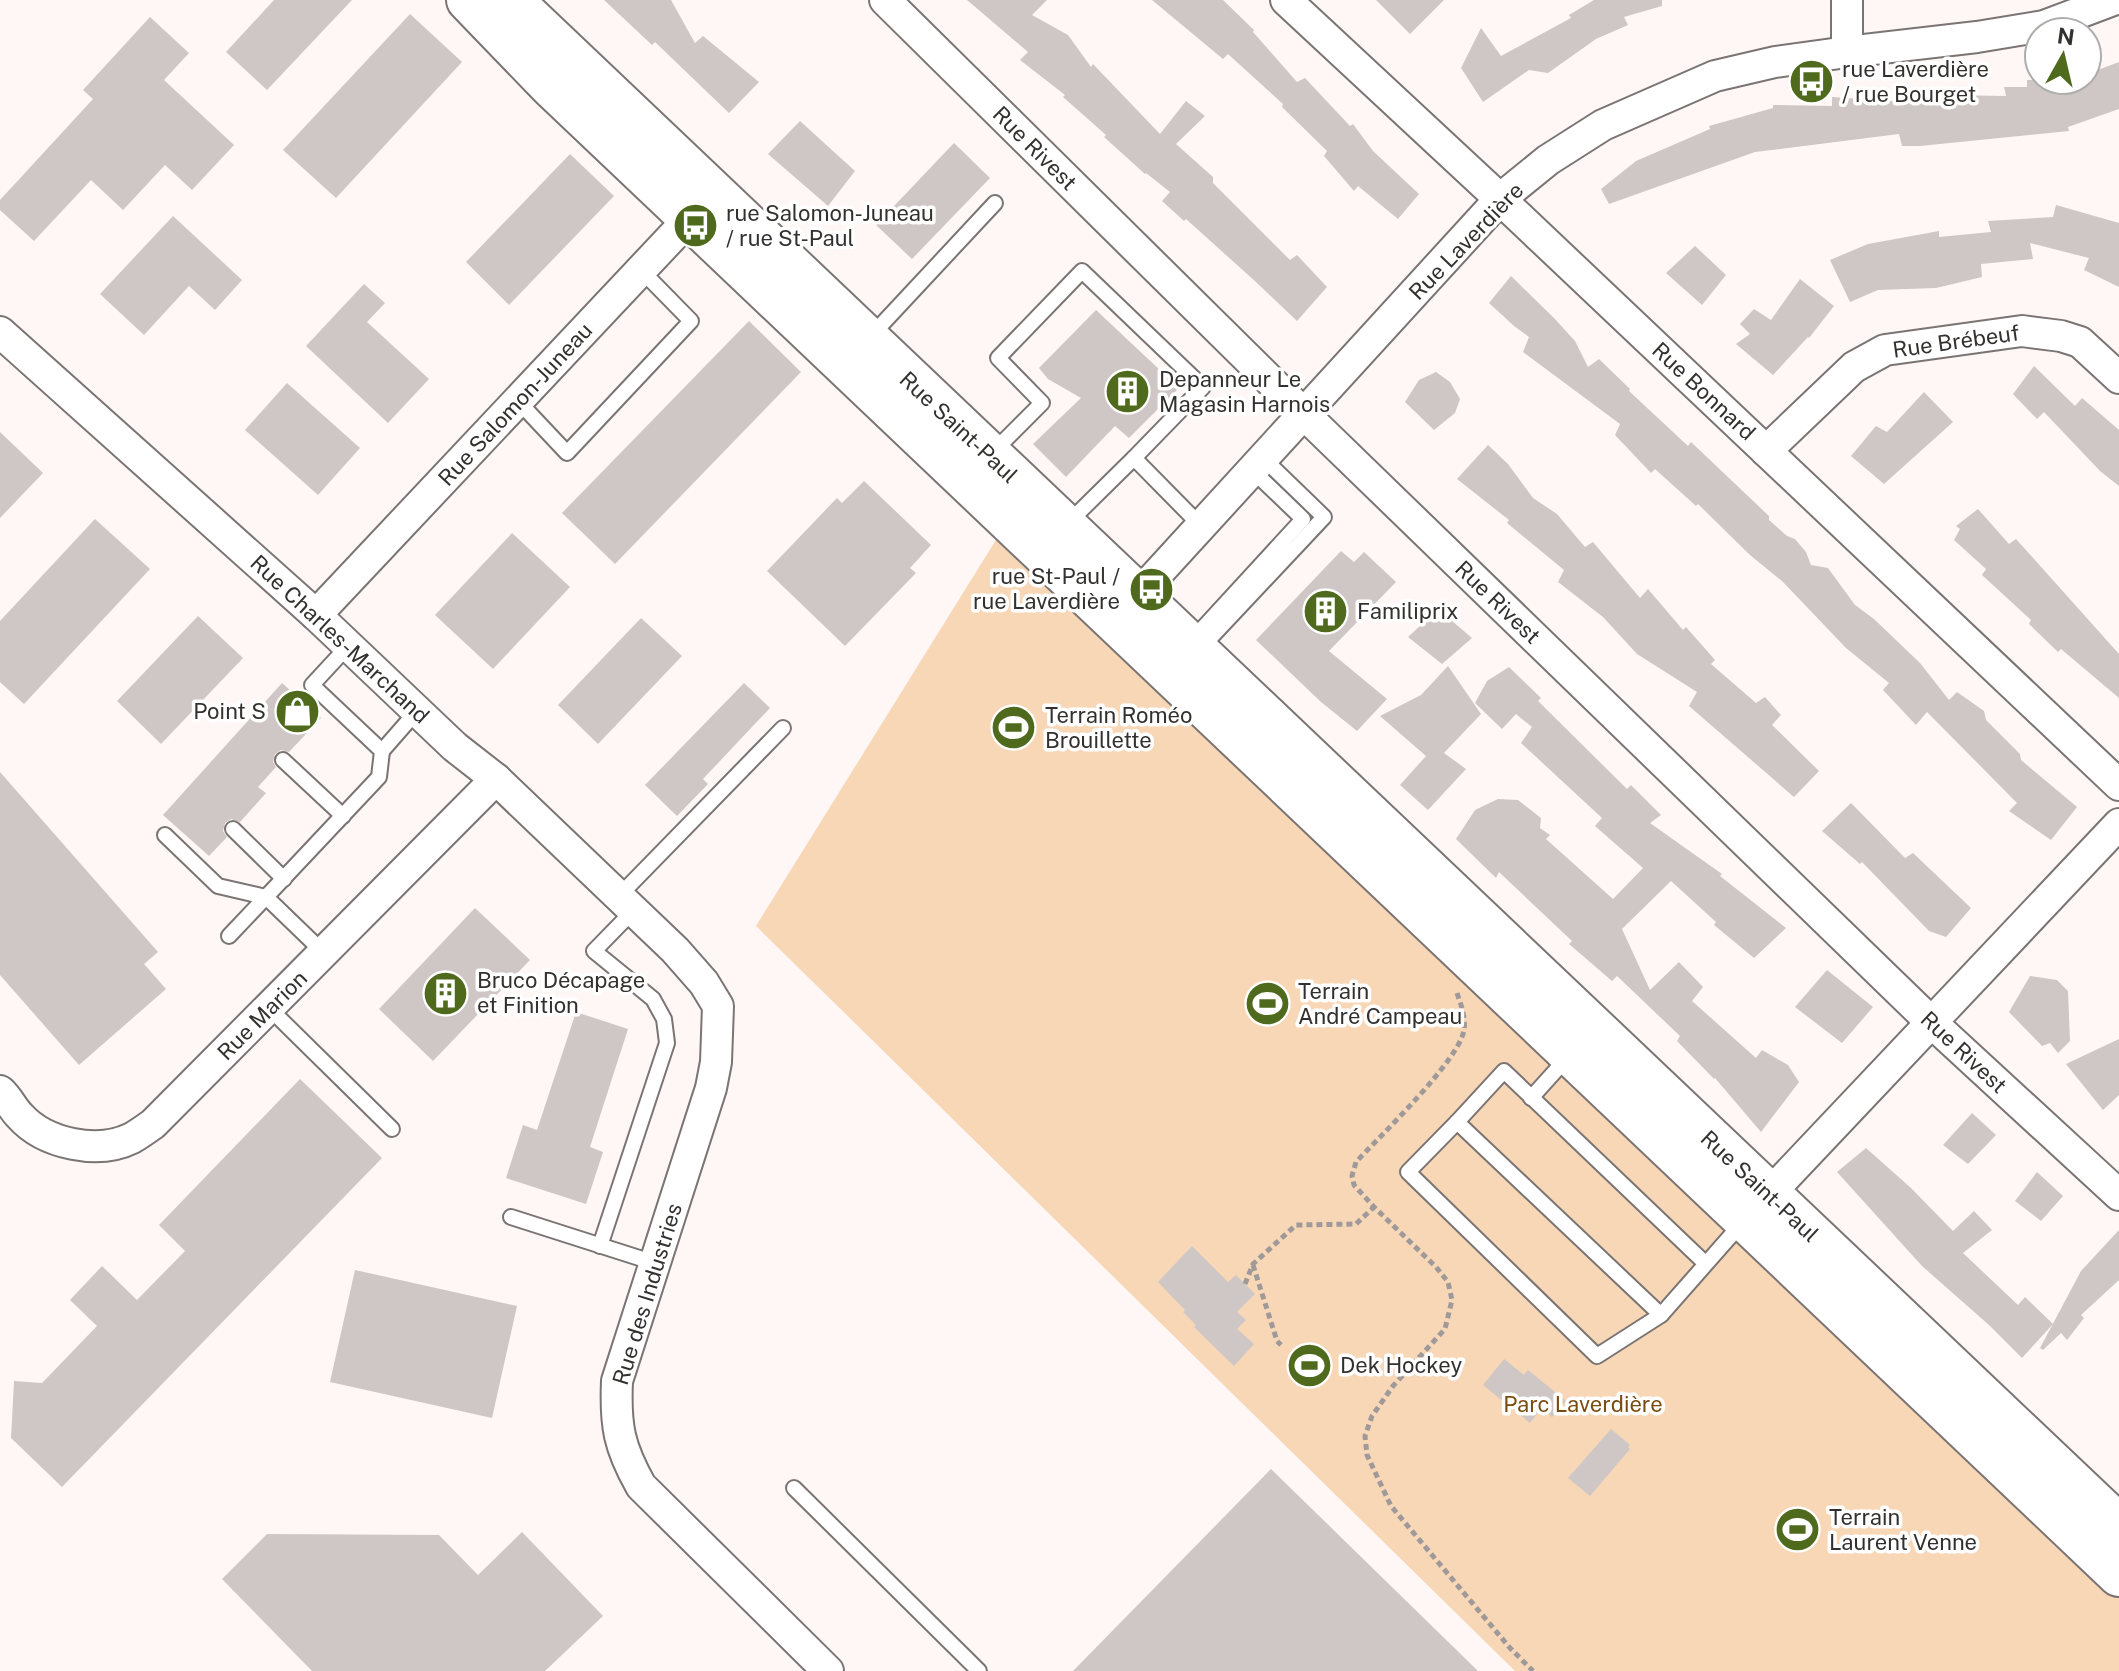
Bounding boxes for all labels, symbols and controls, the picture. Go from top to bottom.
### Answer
north arrow [2023,16,2103,96]
text: N [2055,22,2076,50]
place label: rue Laverdière / rue Bourget [1842,56,1989,107]
bus stop icon: rue Laverdière / rue Bourget [1787,58,1835,106]
street label: Rue Rivest [988,101,1082,195]
street label: Rue Laverdière [1403,177,1529,305]
place label: rue Salomon-Juneau / rue St-Paul [726,200,934,251]
bus stop icon: rue Salomon-Juneau / rue St-Paul [671,202,719,250]
street label: Rue Salomon-Juneau [433,317,597,491]
street label: Rue Brébeuf [1891,319,2021,363]
street label: Rue Bonnard [1647,337,1761,445]
street label: Rue Saint-Paul [895,366,1023,488]
place label: Depanneur Le Magasin Harnois [1159,366,1330,417]
building icon: Depanneur Le Magasin Harnois [1104,368,1152,416]
street label: Rue Charles-Marchand [245,549,435,729]
street label: Rue Rivest [1450,555,1546,649]
place label: rue St-Paul / rue Laverdière [973,563,1120,614]
bus stop icon: rue St-Paul / rue Laverdière [1127,565,1175,613]
building icon: Familiprix [1302,587,1350,635]
place label: Familiprix [1357,598,1458,624]
shop icon: Point S [273,687,321,735]
place label: Point S [193,698,266,724]
place label: Terrain Roméo Brouillette [1045,702,1192,753]
sports icon: Terrain Roméo Brouillette [990,704,1038,752]
street label: Rue Marion [212,965,312,1065]
place label: Bruco Décapage et Finition [477,967,645,1018]
building icon: Bruco Décapage et Finition [422,969,470,1017]
place label: Terrain André Campeau [1298,978,1462,1029]
sports icon: Terrain André Campeau [1243,980,1291,1028]
street label: Rue Rivest [1916,1006,2012,1098]
street label: Rue Saint-Paul [1696,1125,1824,1247]
street label: Rue des Industries [607,1200,687,1388]
sports icon: Dek Hockey [1285,1341,1333,1389]
place label: Dek Hockey [1340,1352,1463,1378]
park label: Parc Laverdière [1503,1391,1663,1417]
place label: Terrain Laurent Venne [1829,1504,1977,1555]
sports icon: Terrain Laurent Venne [1774,1506,1822,1554]

